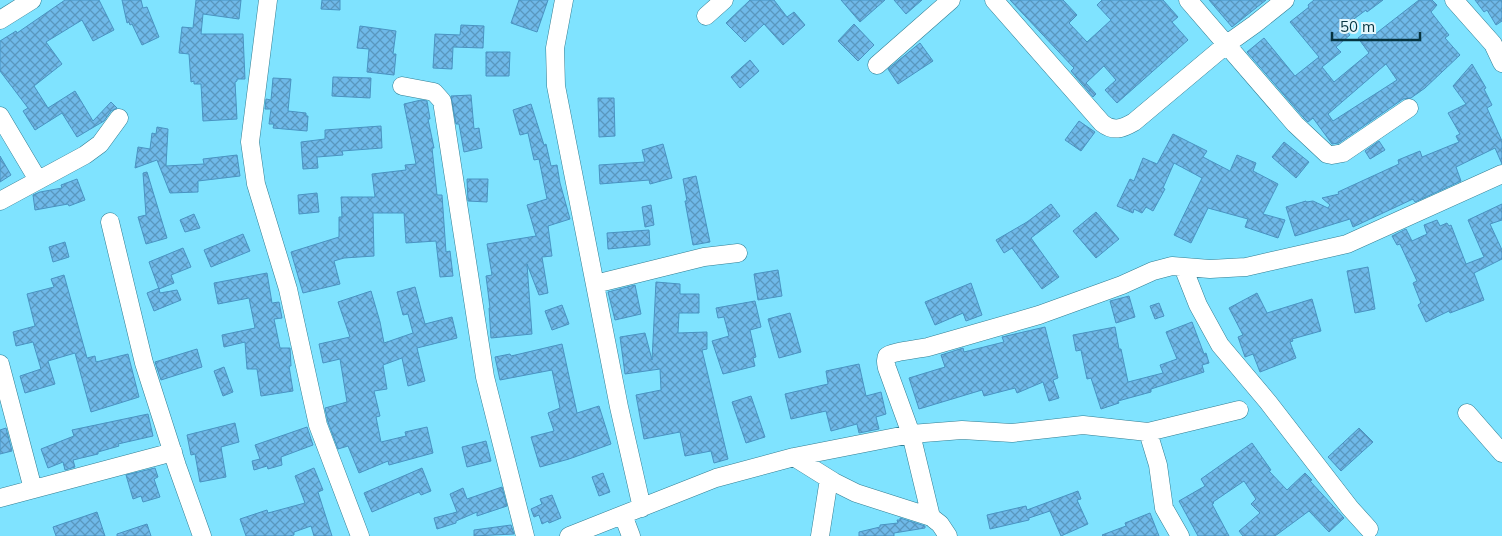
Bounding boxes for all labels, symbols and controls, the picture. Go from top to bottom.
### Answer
scale bar [1332,10,1420,42]
text: 50 m [1340,17,1375,36]

